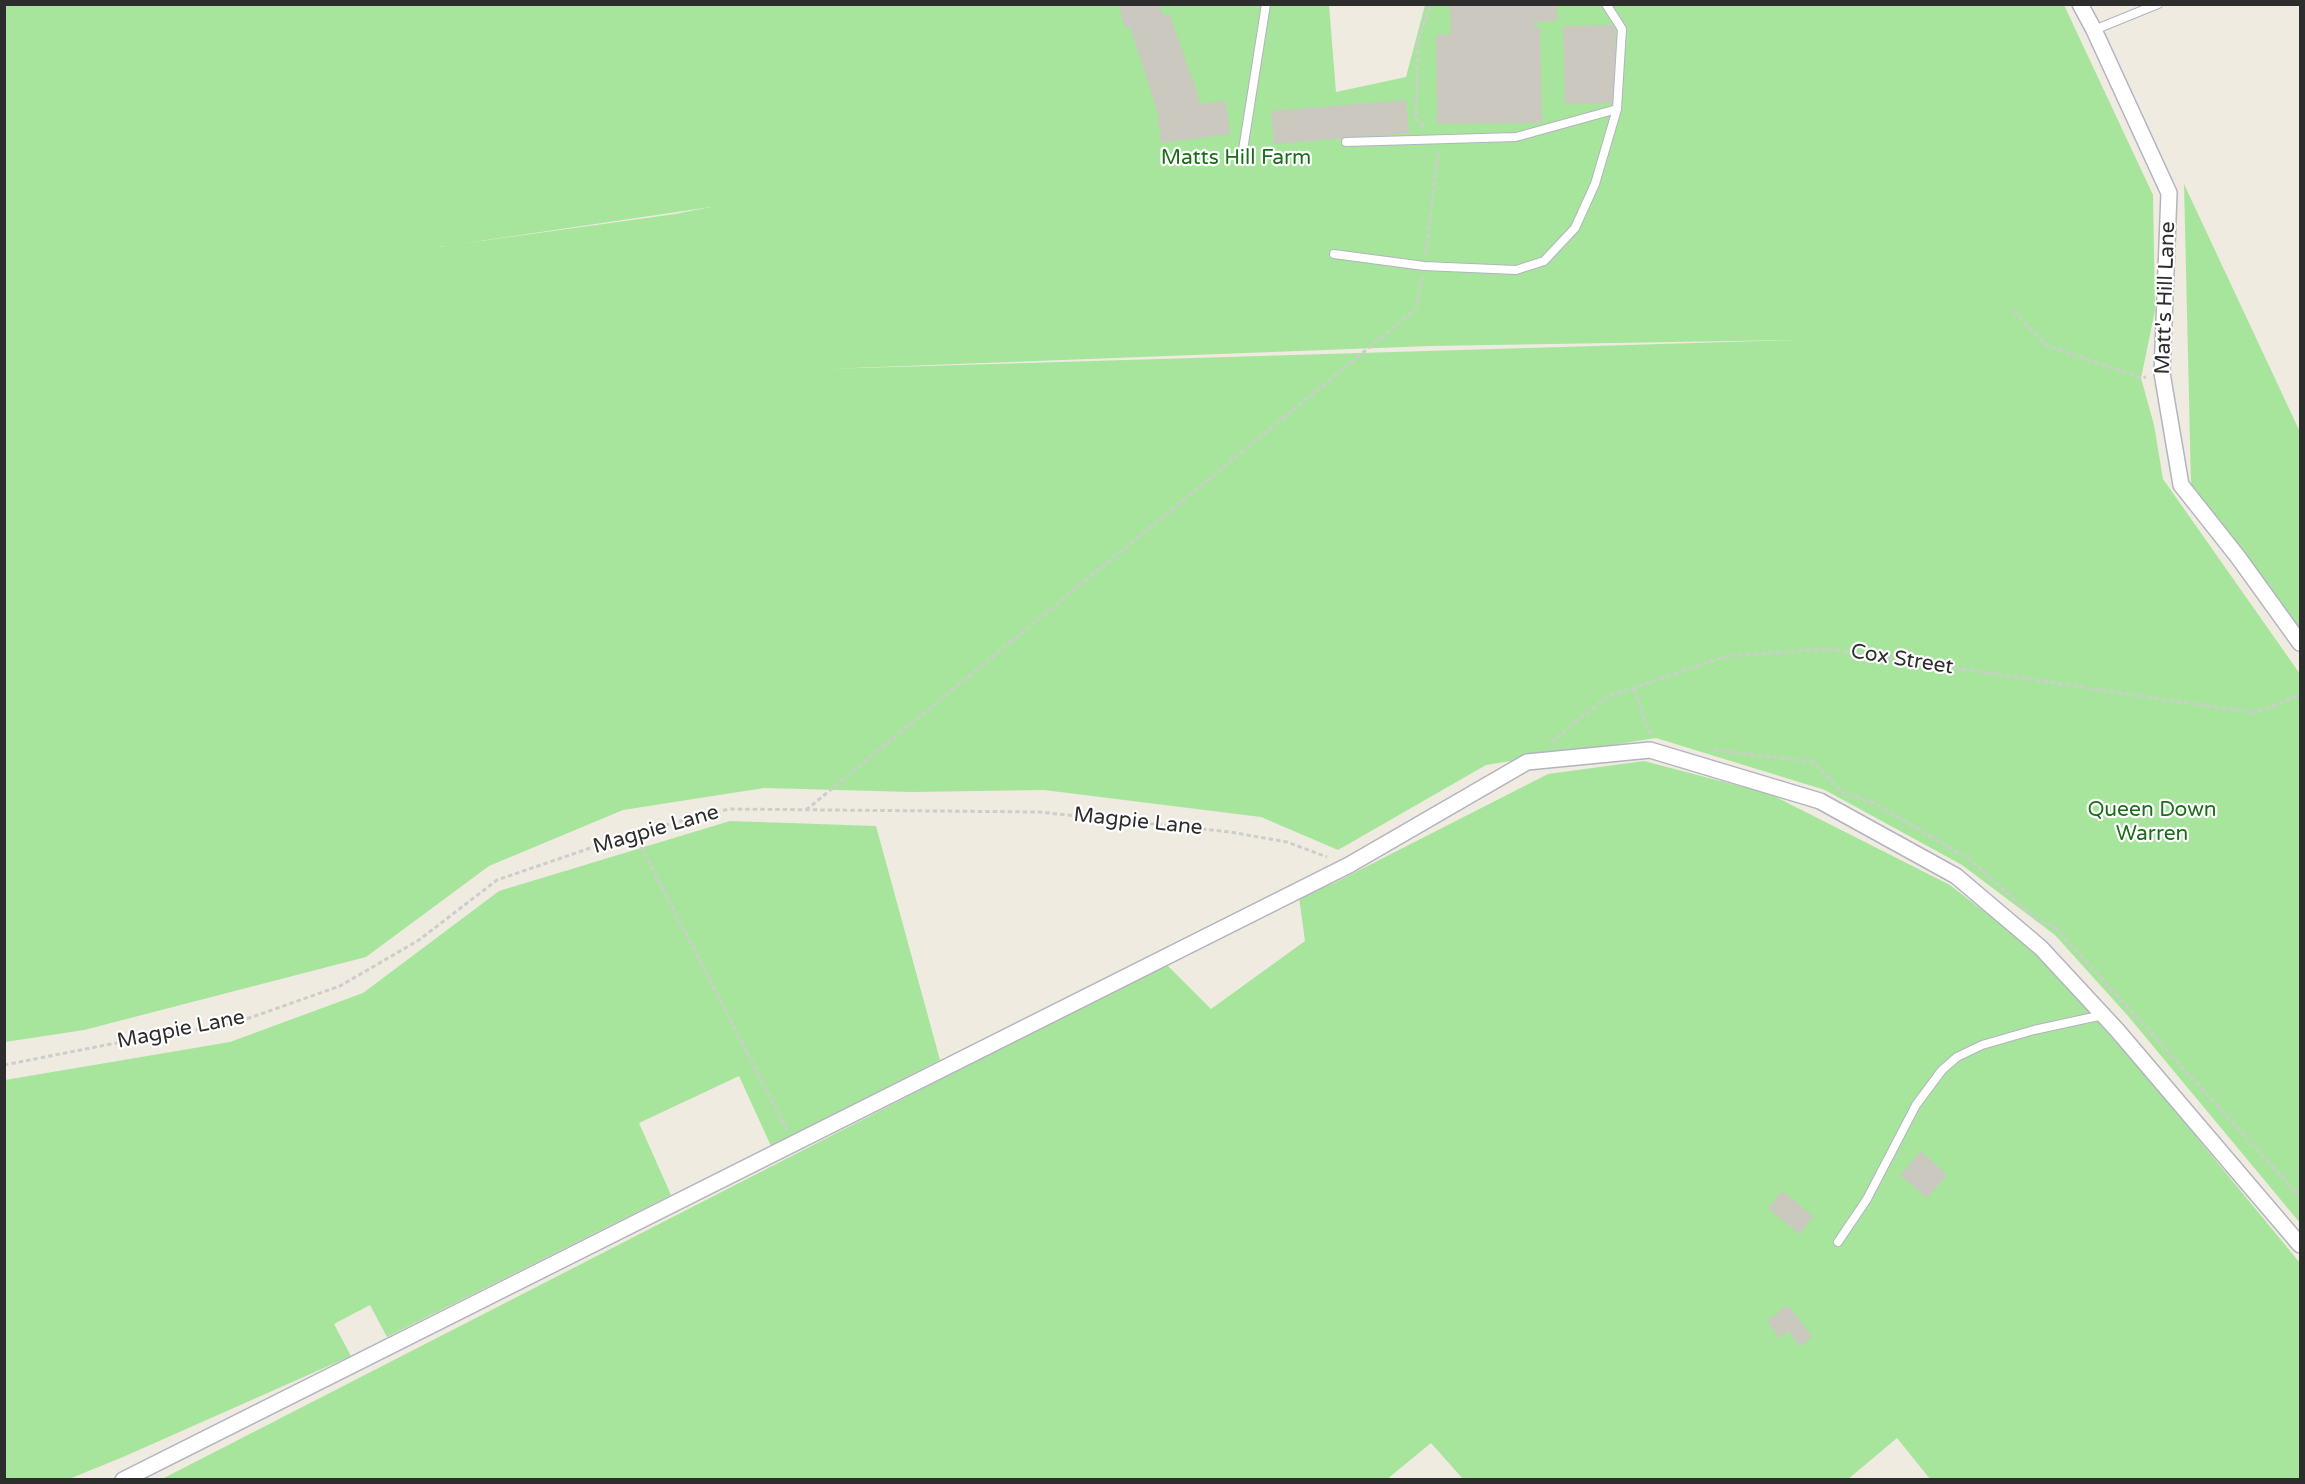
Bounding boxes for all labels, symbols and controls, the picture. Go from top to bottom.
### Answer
park label: Matts Hill Farm [1161,145,1311,171]
street label: Matt's Hill Lane [2151,221,2181,375]
street label: Cox Street [1849,639,1955,681]
park label: Queen Down Warren [2087,797,2217,847]
street label: Magpie Lane [590,800,722,860]
street label: Magpie Lane [1072,803,1204,841]
street label: Magpie Lane [115,1005,247,1055]

